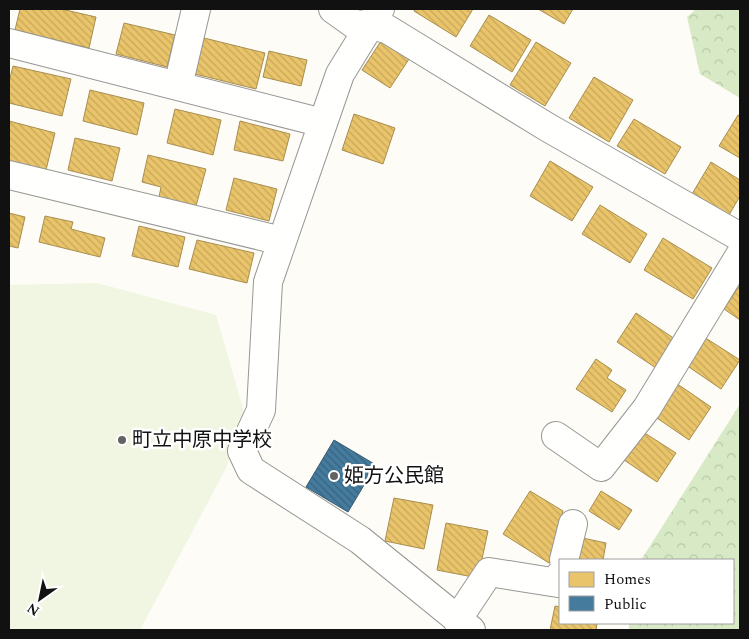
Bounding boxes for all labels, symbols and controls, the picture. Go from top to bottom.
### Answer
place label: 町立中原中学校 [132,425,272,455]
marker: 町立中原中学校 [116,434,128,446]
place label: 姫方公民館 [344,461,444,491]
marker: 姫方公民館 [328,470,340,482]
legend [559,559,734,624]
text: Homes [604,568,651,591]
north arrow [15,574,65,624]
text: Public [604,593,647,616]
text: N [23,598,44,621]

